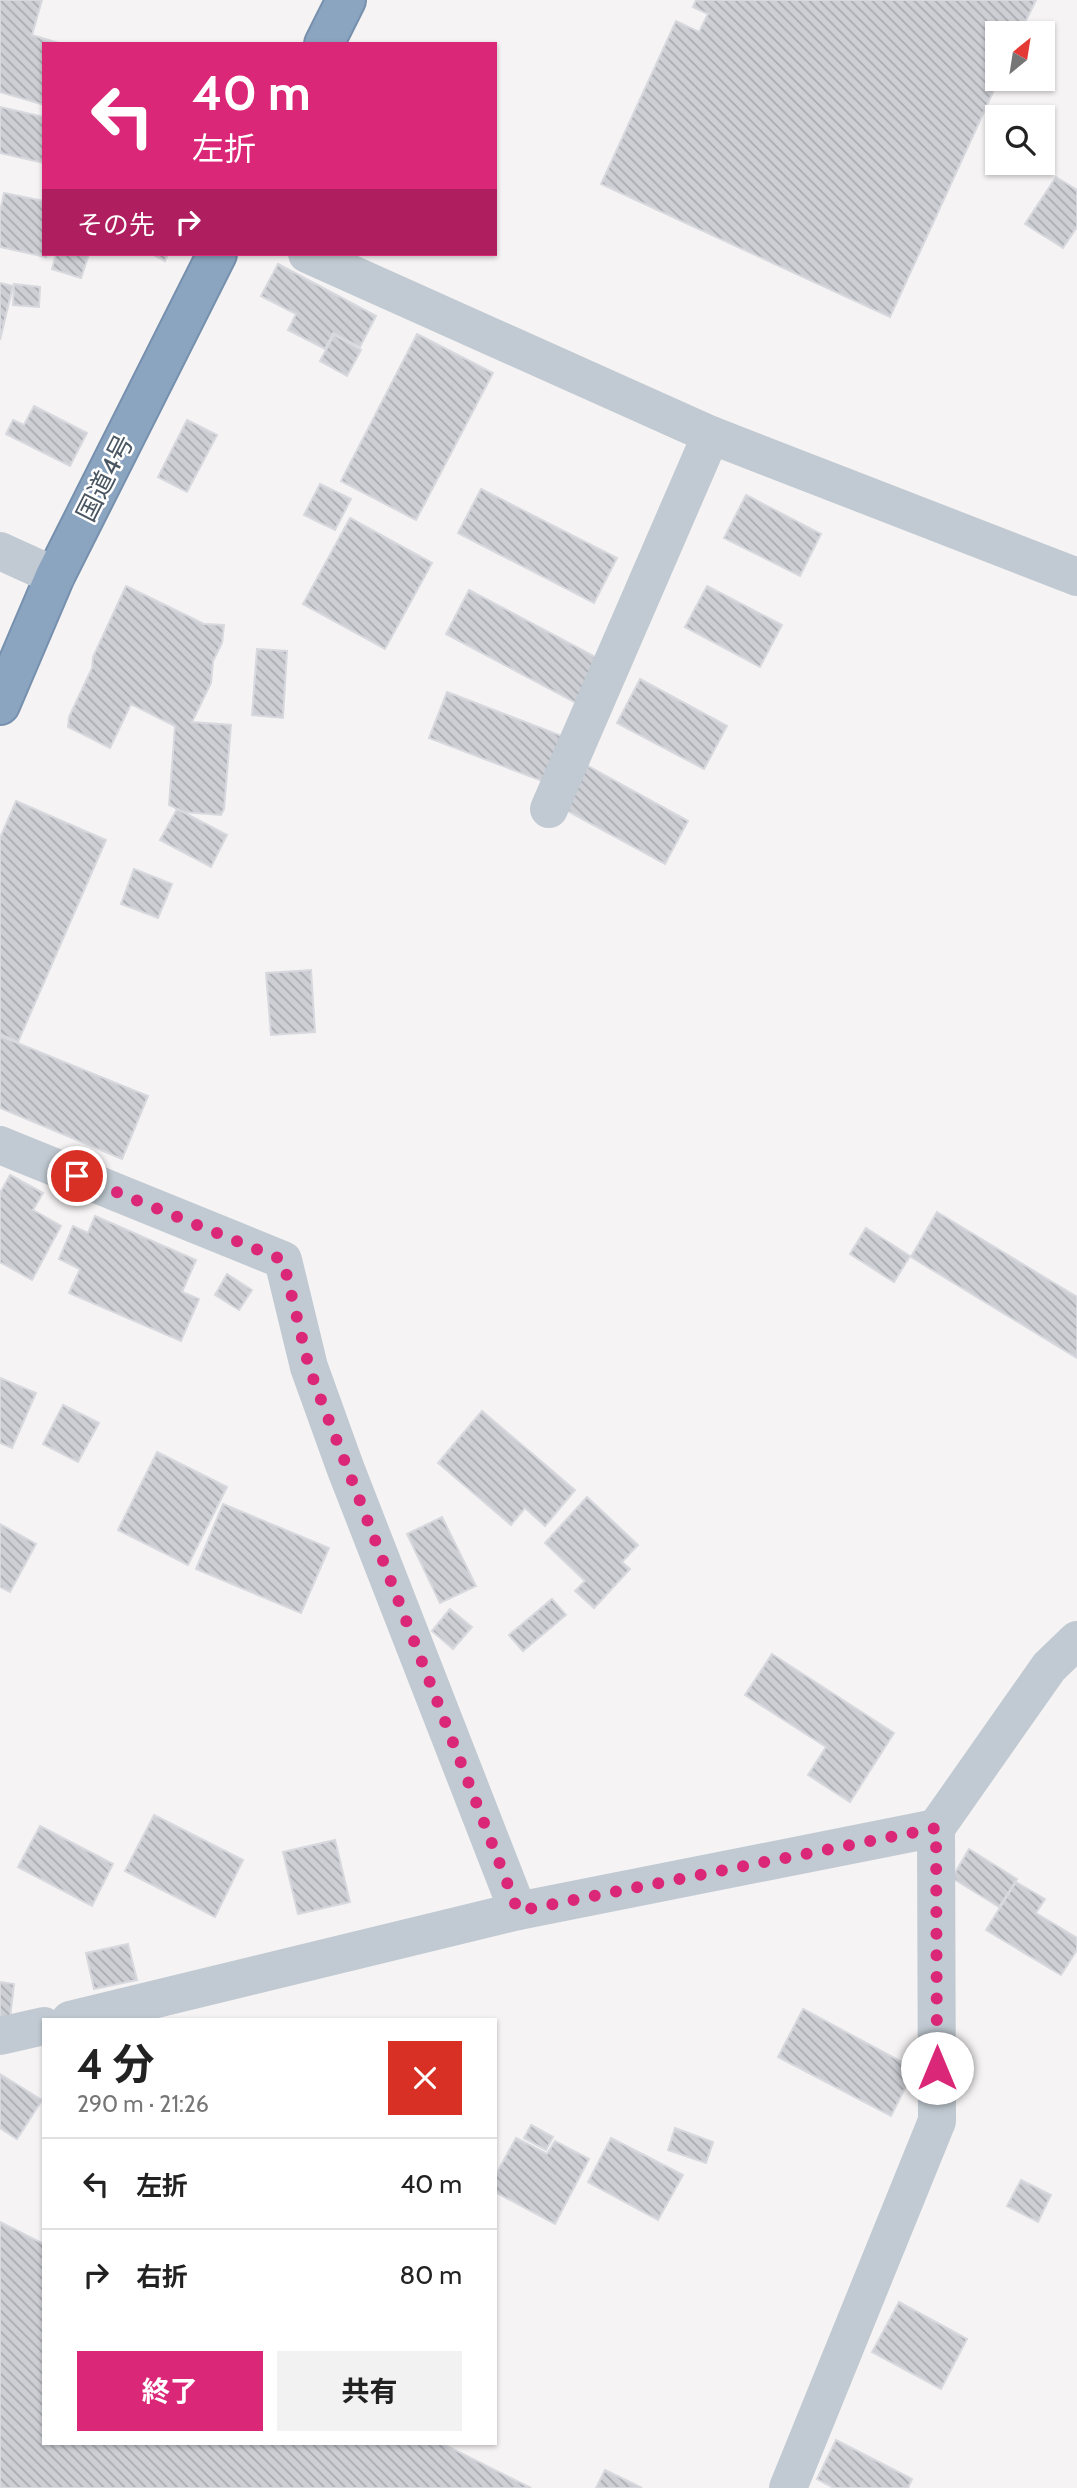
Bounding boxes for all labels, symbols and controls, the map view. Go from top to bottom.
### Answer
north arrow [985,21,1055,91]
map controls [985,21,1055,175]
text: 40 m [192,63,311,122]
icon: left [77,70,168,161]
button: search [985,105,1055,175]
text: 左折 [192,129,256,168]
icon: right [169,203,207,241]
text: その先 [77,209,155,241]
street label: 国道4号 [70,429,140,527]
pin [47,1146,107,1206]
icon: arrive [58,1157,96,1195]
position arrow [900,2031,974,2105]
text: 4 分 [77,2038,155,2090]
button: close [388,2041,462,2115]
text: 290 m · 21:26 [77,2090,209,2118]
icon: left [77,2165,115,2203]
text: 40 m [400,2168,462,2200]
text: 左折 [136,2170,188,2202]
icon: right [77,2256,115,2294]
text: 80 m [399,2259,462,2291]
text: 右折 [136,2261,188,2293]
button: 終了 [77,2351,263,2431]
button: 共有 [277,2351,462,2431]

